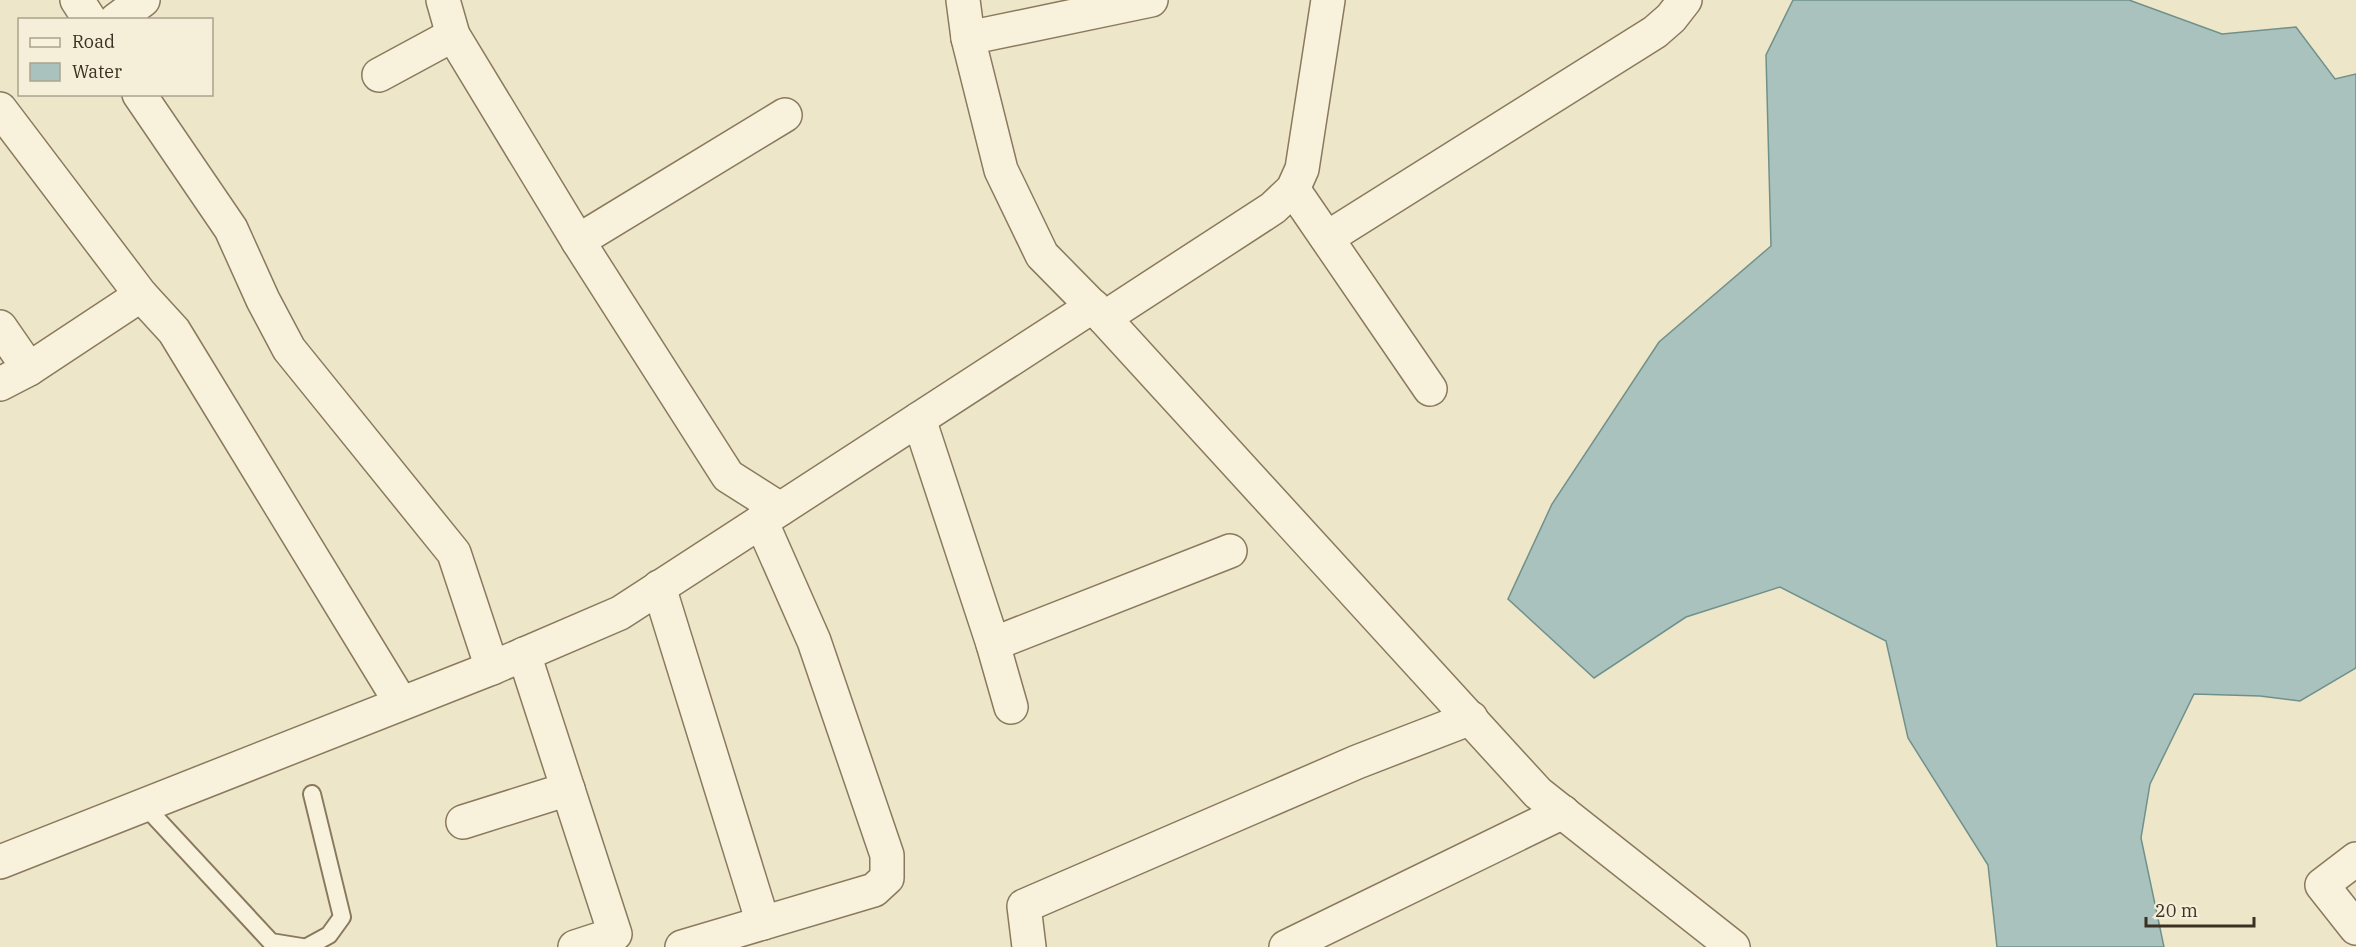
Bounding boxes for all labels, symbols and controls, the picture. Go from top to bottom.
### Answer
legend [18,18,213,96]
text: Road [72,30,115,53]
text: Water [72,60,122,83]
scale bar [2146,890,2254,928]
text: 20 m [2155,899,2198,922]

